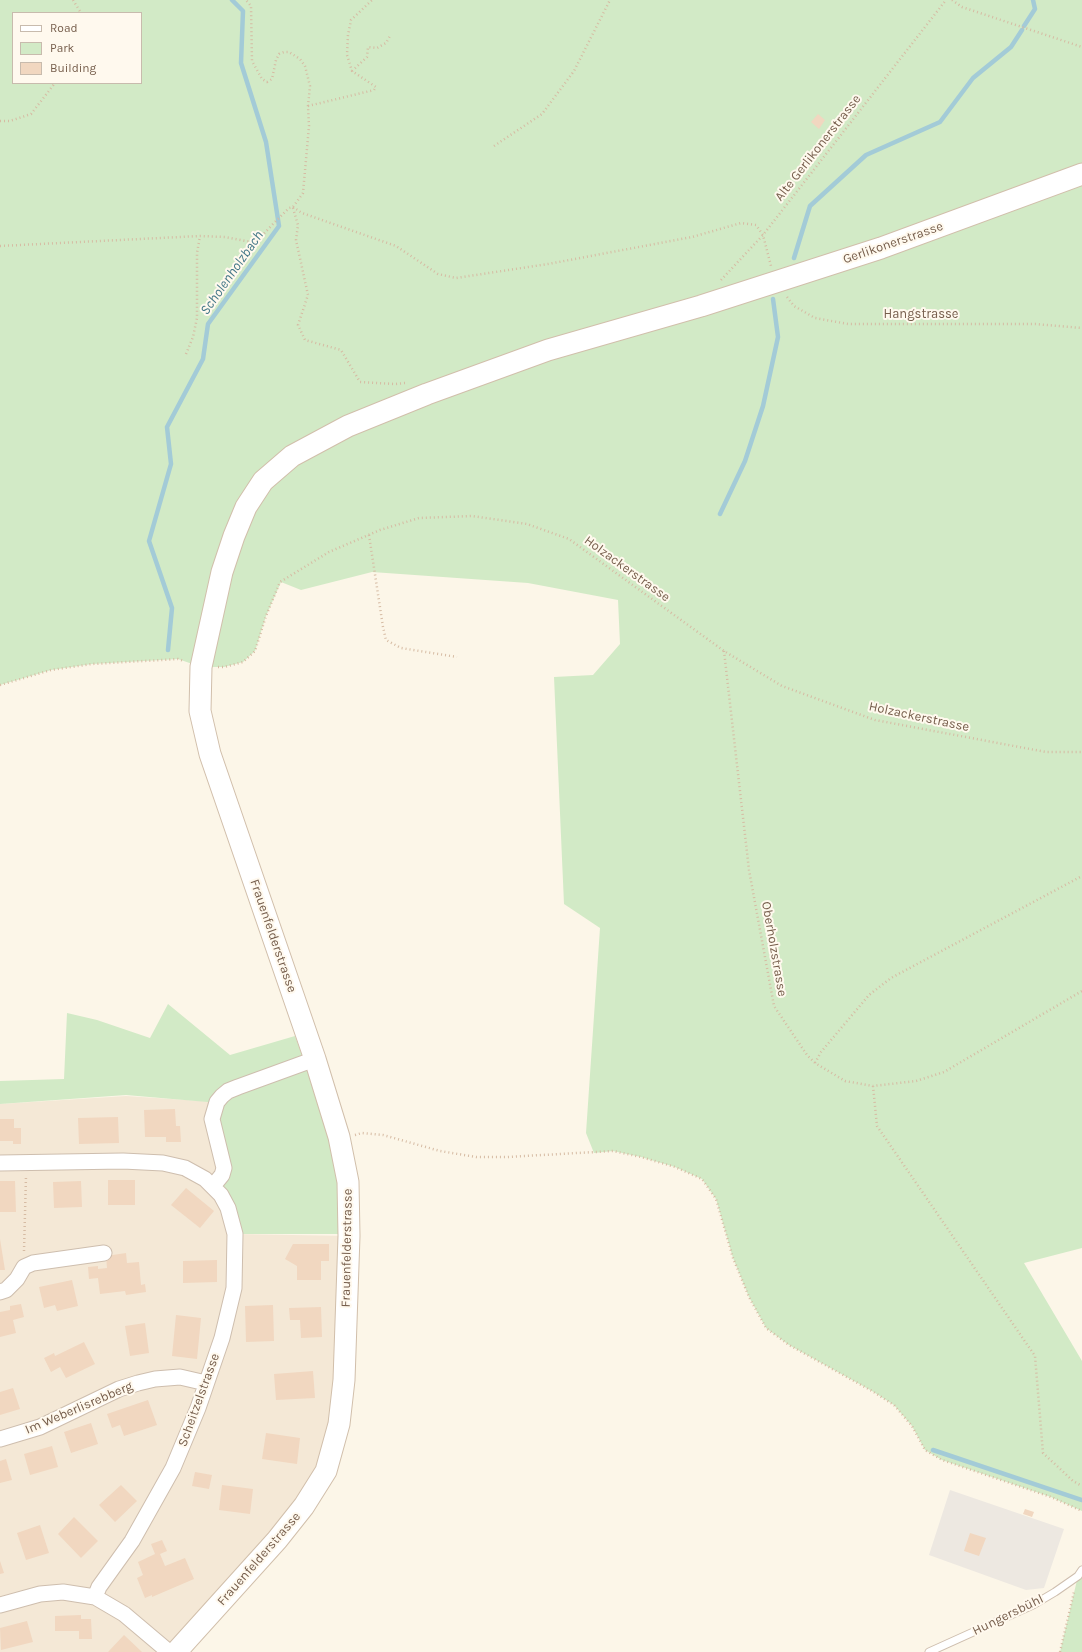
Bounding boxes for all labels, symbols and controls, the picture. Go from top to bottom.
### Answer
legend [12,12,142,84]
text: Road [50,21,78,35]
text: Park [50,41,74,55]
text: Building [50,61,96,75]
street label: Alte Gerlikonerstrasse [772,92,864,204]
street label: Gerlikonerstrasse [841,219,945,267]
water label: Scholenholzbach [197,228,267,318]
street label: Hangstrasse [884,306,958,322]
street label: Holzackerstrasse [581,533,673,605]
street label: Holzackerstrasse [867,699,971,735]
street label: Frauenfelderstrasse [246,877,300,995]
street label: Oberholzstrasse [758,900,790,998]
street label: Frauenfelderstrasse [338,1188,356,1308]
street label: Scheitzelstrasse [175,1351,223,1449]
street label: Im Weberlisrebberg [23,1378,135,1438]
street label: Frauenfelderstrasse [214,1509,304,1609]
street label: Hungersbühl [970,1591,1046,1639]

